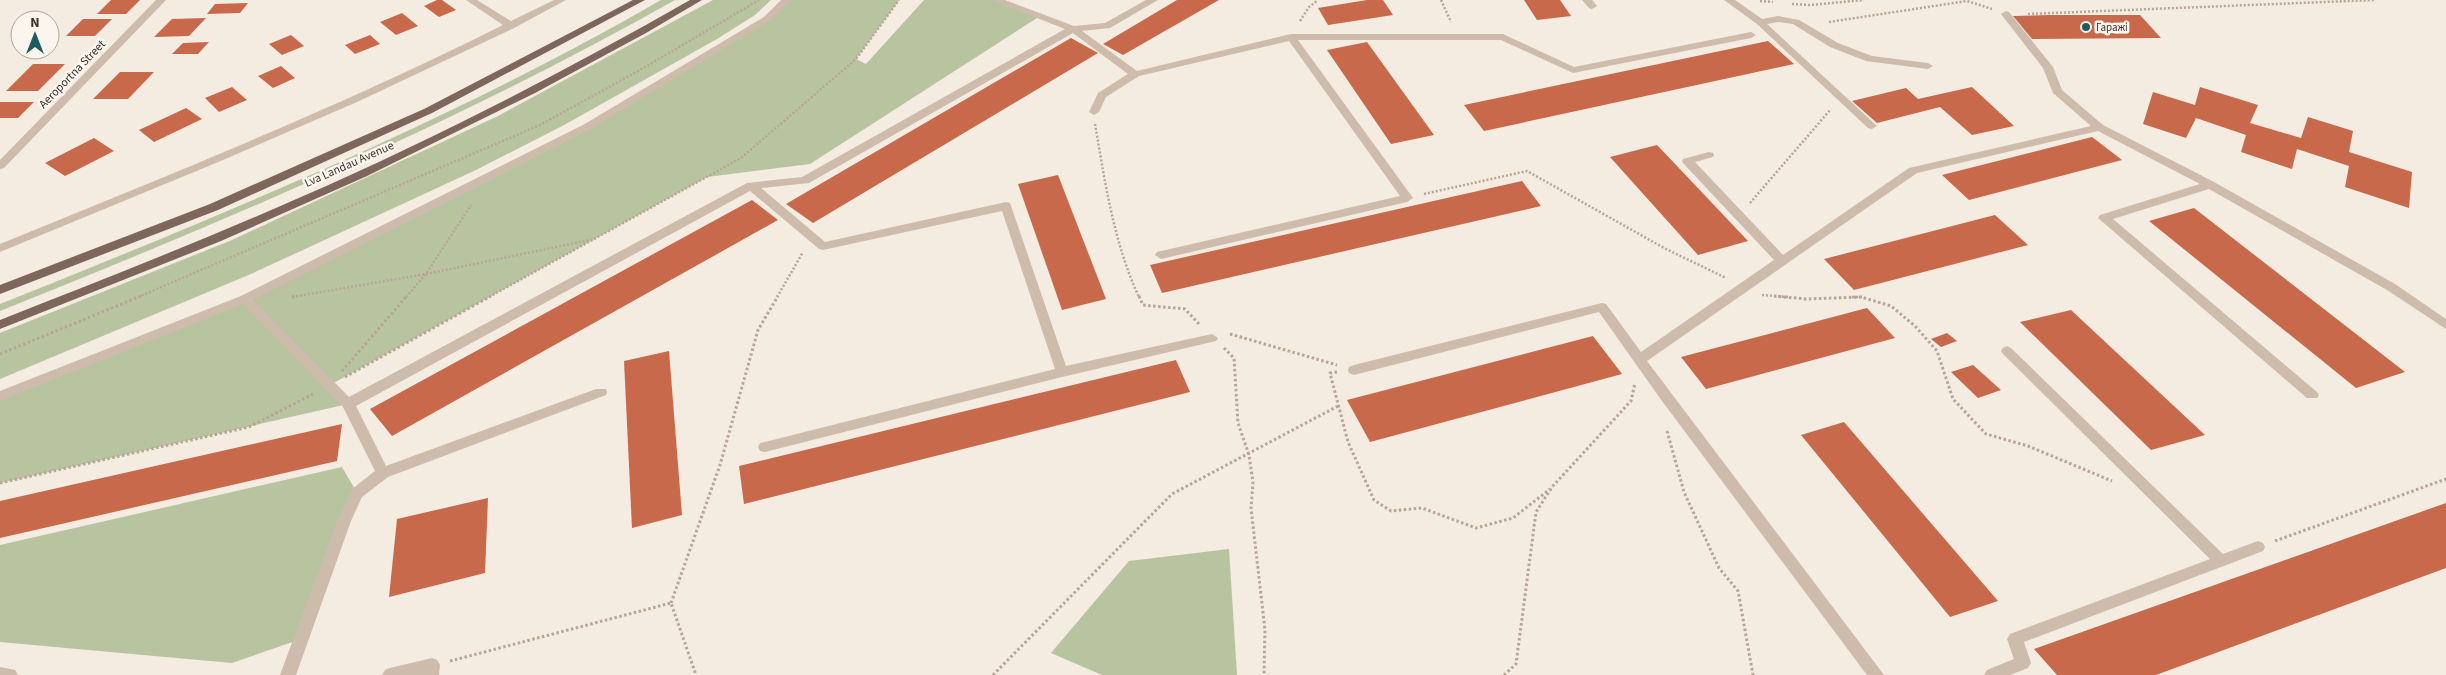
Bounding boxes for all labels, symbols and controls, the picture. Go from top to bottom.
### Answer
north arrow [10,10,60,60]
text: N [30,13,40,33]
place label: Гаражі [2096,20,2128,35]
marker: Гаражі [2080,21,2092,33]
street label: Aeroportna Street [35,36,110,112]
street label: Lva Landau Avenue [302,137,397,192]

